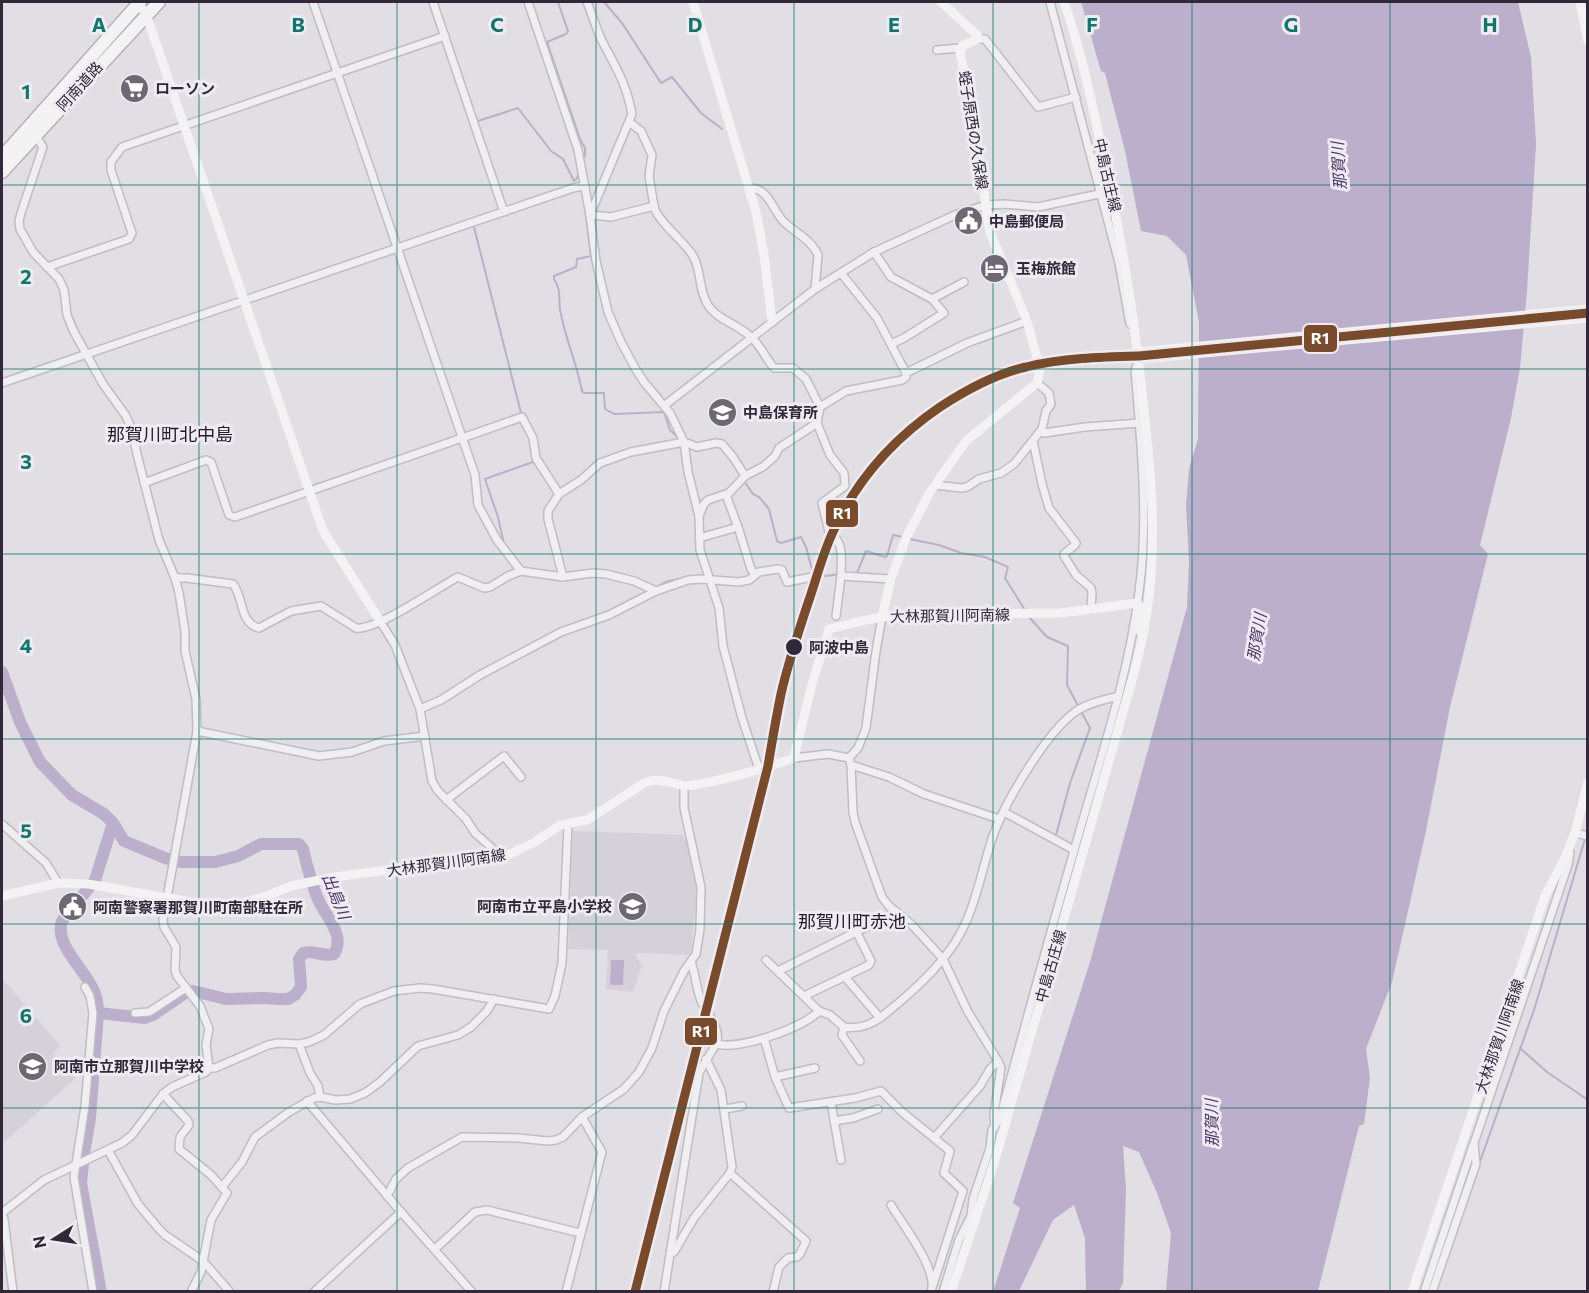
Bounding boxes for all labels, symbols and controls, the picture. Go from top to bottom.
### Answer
text: A [92,12,106,36]
text: B [291,12,305,36]
text: C [490,12,504,36]
text: D [688,12,702,36]
text: E [888,12,900,36]
text: F [1086,12,1098,36]
text: G [1284,12,1298,36]
text: H [1483,12,1498,36]
street label: 阿南道路 [52,58,106,114]
street label: 蛭子原西の久保線 [956,69,992,191]
supermarket icon: ローソン [118,72,150,104]
text: 1 [21,79,31,103]
place label: ローソン [155,79,215,97]
street label: 中島古庄線 [1091,136,1125,214]
water label: 那賀川 [1327,139,1349,191]
public building icon: 中島郵便局 [952,205,984,237]
place label: 中島郵便局 [989,212,1064,230]
hotel icon: 玉梅旅館 [979,252,1011,284]
place label: 玉梅旅館 [1016,259,1076,277]
text: 2 [20,264,32,288]
line badge: R1 [1303,324,1338,353]
text: R1 [1311,328,1329,347]
school or university icon: 中島保育所 [706,396,738,428]
place label: 中島保育所 [743,403,818,421]
district label: 那賀川町北中島 [107,423,233,445]
text: 3 [20,449,32,473]
line badge: R1 [825,499,859,528]
text: R1 [833,503,851,522]
street label: 大林那賀川阿南線 [890,605,1010,625]
water label: 那賀川 [1243,610,1269,662]
text: 4 [20,633,32,657]
marker: 阿波中島 [784,637,804,657]
place label: 阿波中島 [809,638,869,656]
text: 5 [20,818,32,842]
street label: 大林那賀川阿南線 [385,845,507,879]
water label: 出島川 [319,870,356,924]
school or university icon: 阿南市立平島小学校 [617,890,649,922]
public building icon: 阿南警察署那賀川町南部駐在所 [56,891,88,923]
place label: 阿南市立平島小学校 [477,897,612,915]
place label: 阿南警察署那賀川町南部駐在所 [93,898,303,916]
district label: 那賀川町赤池 [798,910,906,932]
street label: 中島古庄線 [1031,927,1069,1005]
street label: 大林那賀川阿南線 [1471,976,1527,1096]
text: 6 [20,1003,32,1027]
line badge: R1 [684,1017,718,1046]
text: R1 [692,1021,710,1040]
school or university icon: 阿南市立那賀川中学校 [17,1050,49,1082]
place label: 阿南市立那賀川中学校 [54,1057,204,1075]
water label: 那賀川 [1201,1097,1221,1147]
north arrow [24,1209,84,1269]
text: N [28,1234,49,1250]

